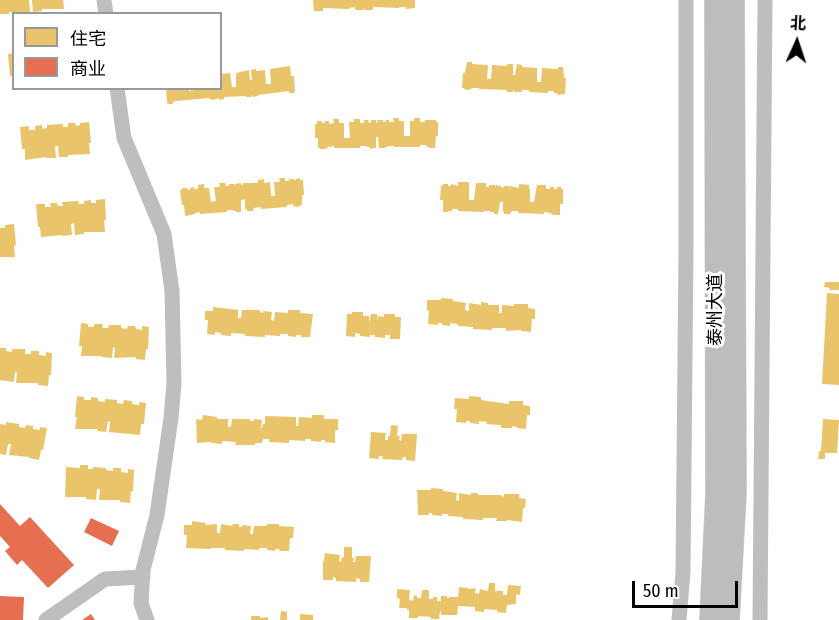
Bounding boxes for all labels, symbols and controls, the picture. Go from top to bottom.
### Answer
legend [12,12,222,90]
north arrow [767,12,827,72]
text: 北 [789,14,806,33]
text: 住宅 [70,28,106,50]
text: 商业 [70,58,106,80]
street label: 泰州大道 [705,274,727,346]
scale bar [635,569,742,607]
text: 50 m [643,580,679,602]

